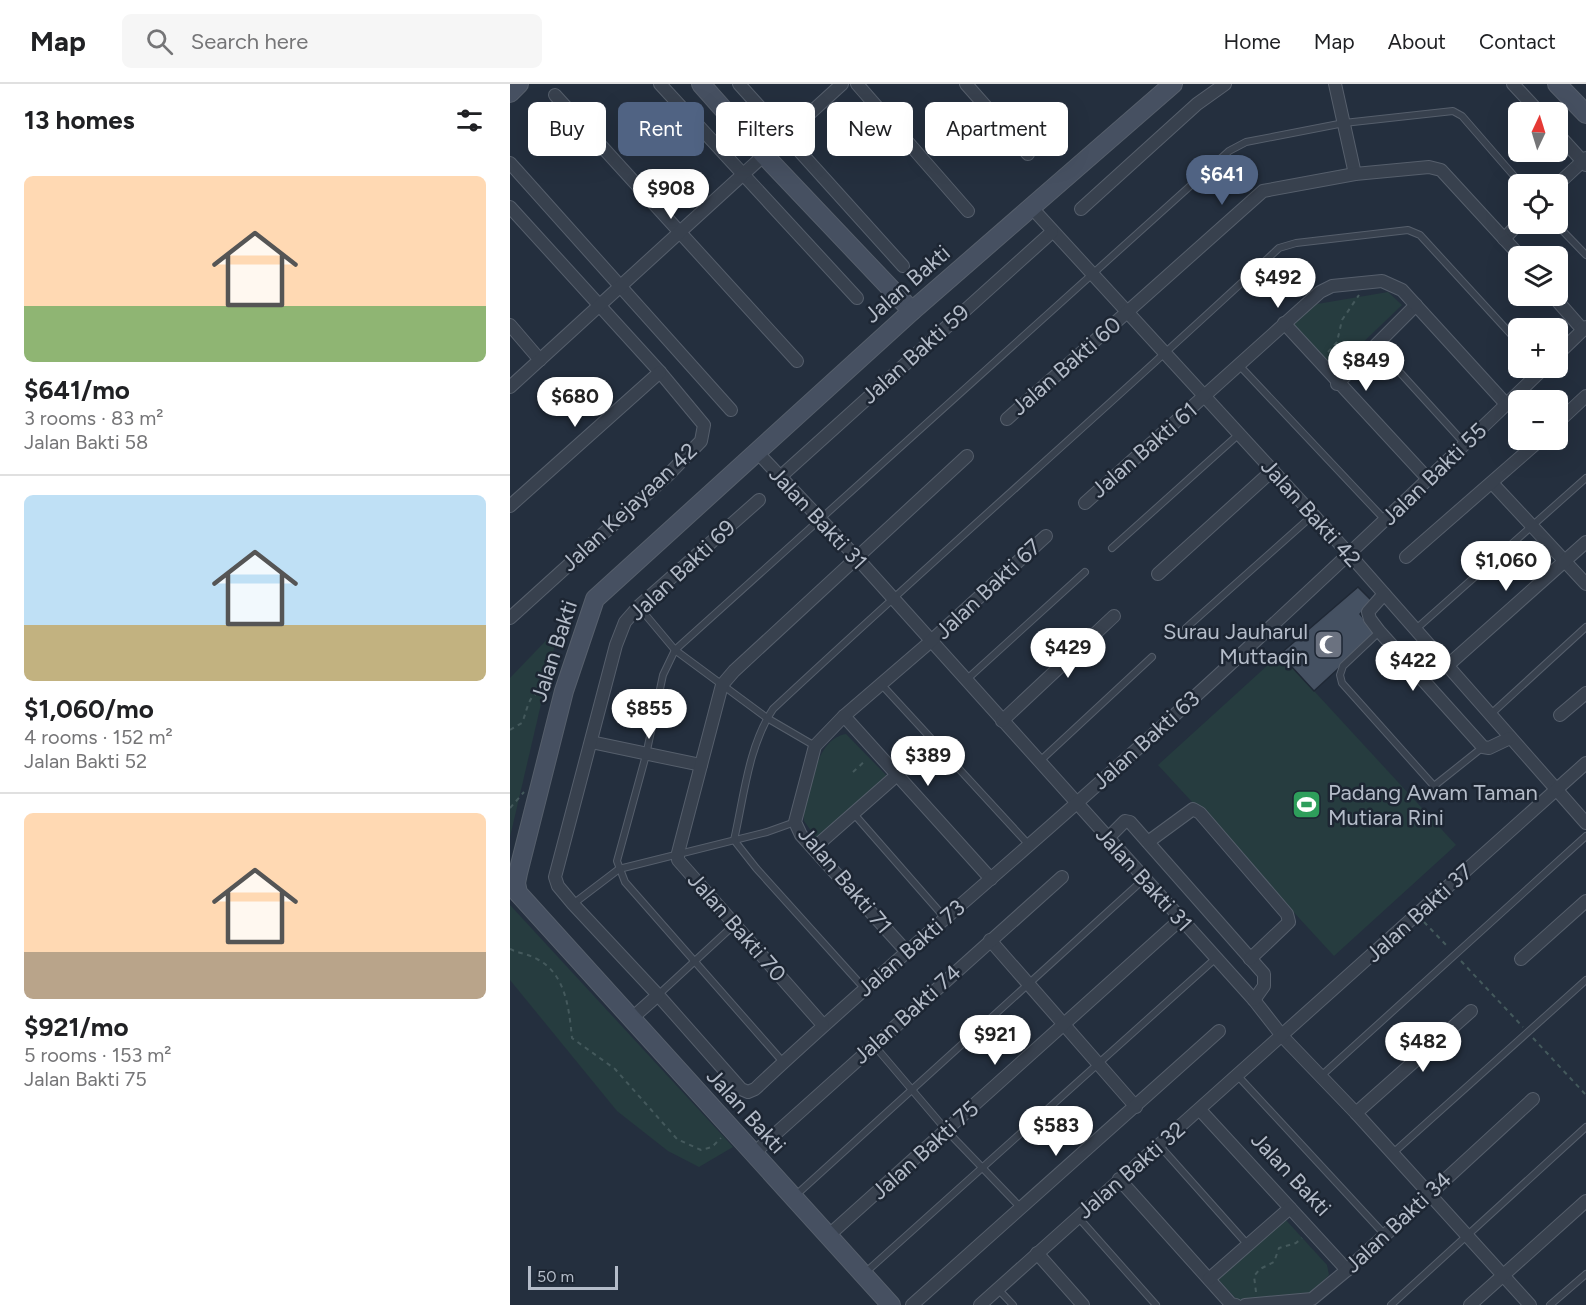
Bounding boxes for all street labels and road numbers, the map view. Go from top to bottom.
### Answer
street label: Jalan Bakti [858,239,956,329]
street label: Jalan Bakti 59 [856,299,974,409]
street label: Jalan Bakti 60 [1005,311,1127,421]
street label: Jalan Bakti 61 [1085,396,1203,504]
street label: Jalan Bakti 55 [1376,417,1492,531]
street label: Jalan Kejayaan 42 [555,437,703,577]
street label: Jalan Bakti 42 [1255,453,1367,573]
street label: Jalan Bakti 31 [763,461,873,575]
street label: Jalan Bakti 69 [623,514,741,626]
street label: Jalan Bakti 67 [930,533,1047,645]
street label: Jalan Bakti [525,597,583,705]
street label: Jalan Bakti 63 [1087,685,1205,795]
street label: Jalan Bakti 71 [792,821,898,939]
street label: Jalan Bakti 31 [1090,821,1198,937]
street label: Jalan Bakti 37 [1360,858,1478,968]
street label: Jalan Bakti 70 [682,867,792,987]
street label: Jalan Bakti 73 [851,894,971,1002]
street label: Jalan Bakti 74 [847,958,967,1070]
street label: Jalan Bakti [701,1063,791,1159]
street label: Jalan Bakti 75 [866,1095,984,1205]
street label: Jalan Bakti 32 [1071,1116,1191,1224]
street label: Jalan Bakti [1245,1126,1337,1222]
street label: Jalan Bakti 34 [1339,1166,1457,1278]

